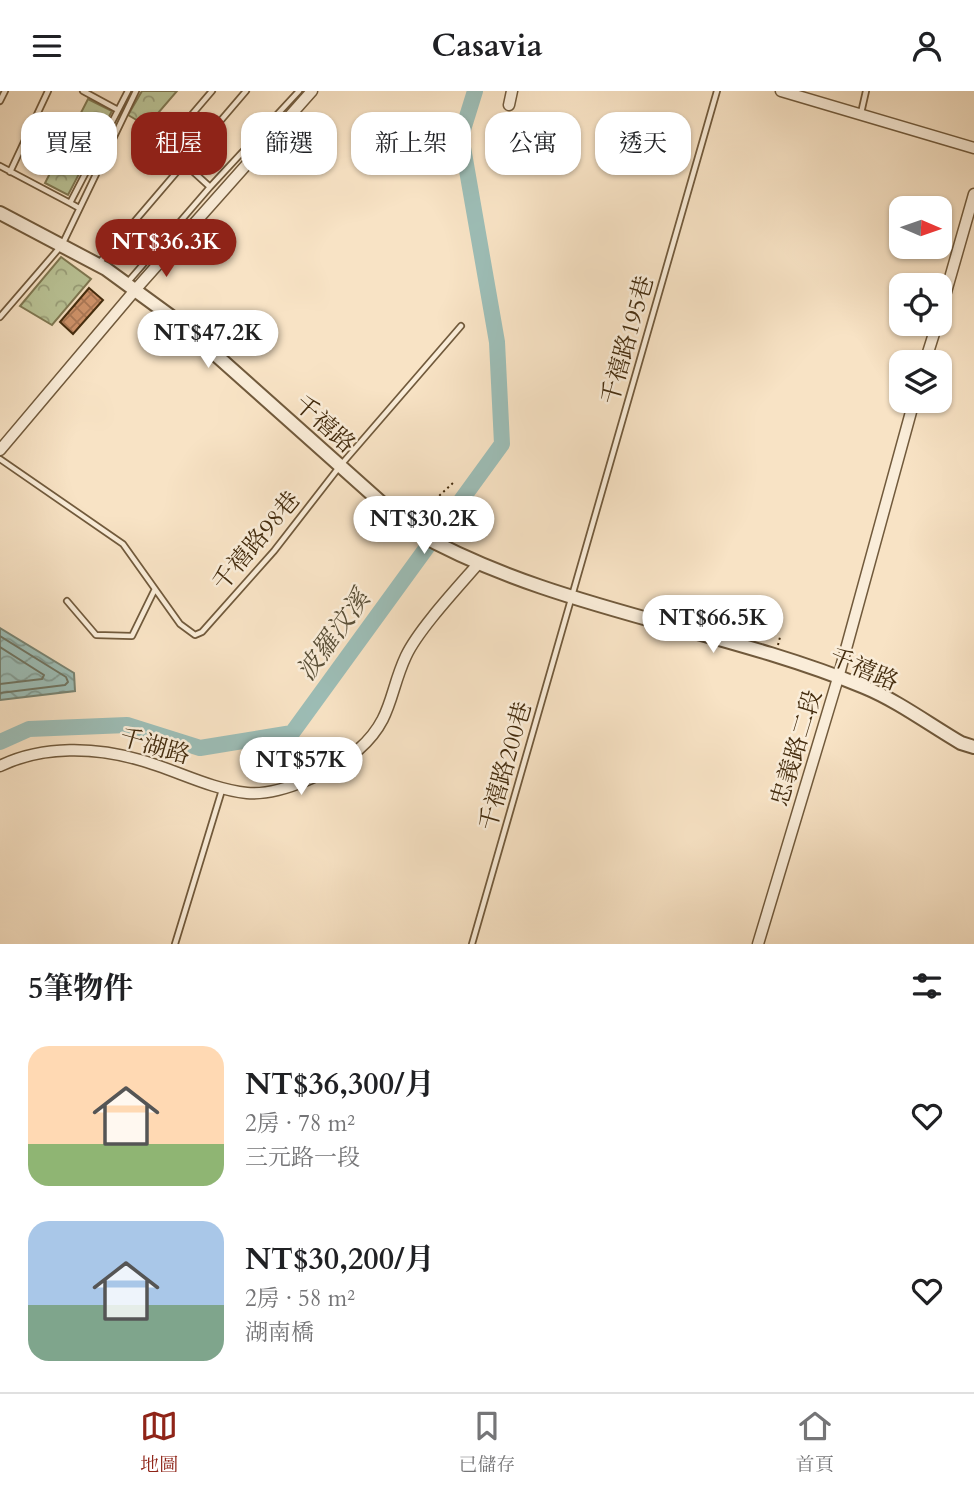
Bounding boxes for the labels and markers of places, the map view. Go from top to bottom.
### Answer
pin: NT$36.3K [94,219,238,279]
pin: NT$47.2K [136,310,280,370]
pin: NT$30.2K [352,497,496,556]
pin: NT$66.5K [641,595,785,655]
pin: NT$57K [244,737,358,797]

